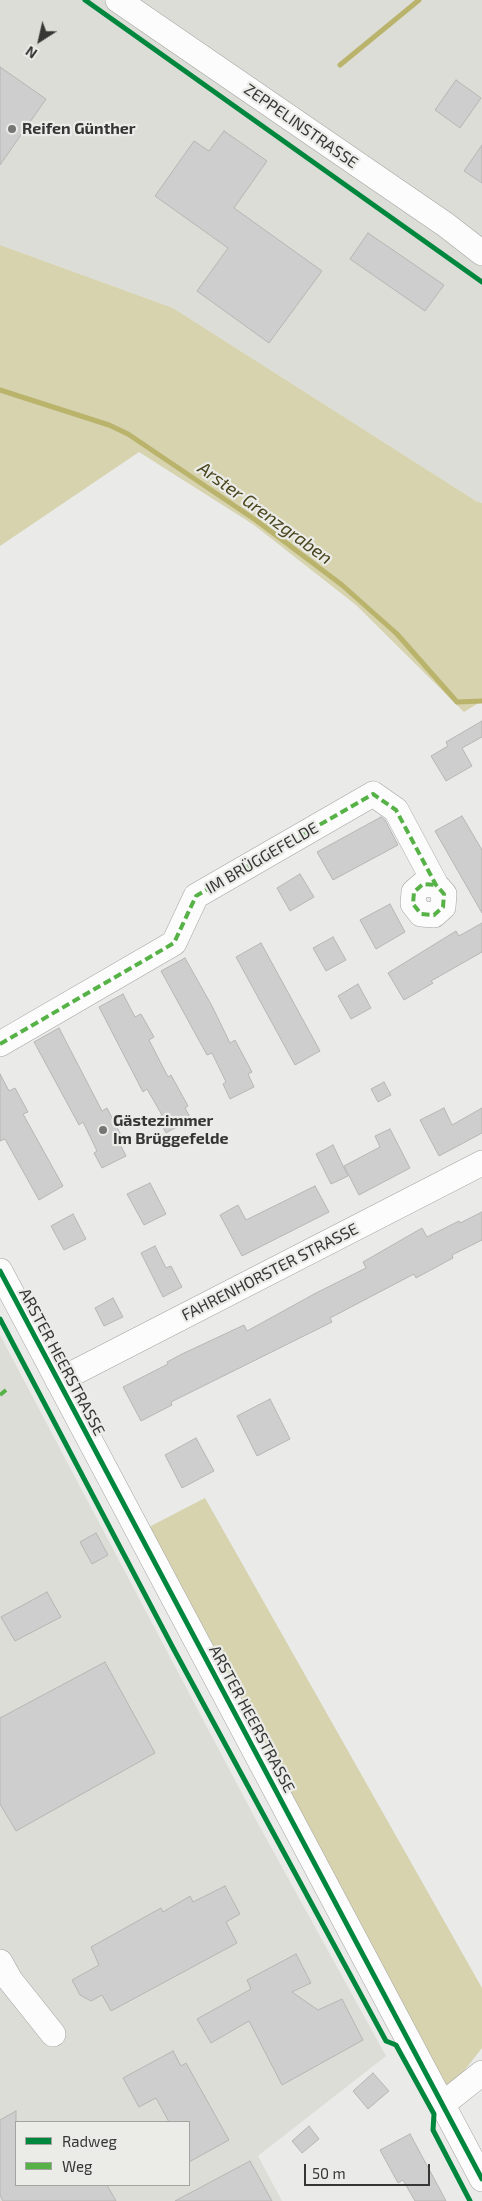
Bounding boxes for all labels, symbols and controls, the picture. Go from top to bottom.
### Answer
north arrow [15,15,65,65]
text: N [22,43,40,63]
street label: ZEPPELINSTRASSE [240,80,362,172]
place label: Reifen Günther [22,119,136,139]
marker: Reifen Günther [6,123,18,135]
water label: Arster Grenzgraben [194,457,336,569]
street label: IM BRÜGGEFELDE [202,818,322,898]
place label: Gästezimmer Im Brüggefelde [113,1111,229,1149]
marker: Gästezimmer Im Brüggefelde [97,1124,109,1136]
street label: FAHRENHORSTER STRASSE [179,1219,361,1325]
street label: ARSTER HEERSTRASSE [15,1285,109,1439]
street label: ARSTER HEERSTRASSE [205,1642,299,1796]
legend [15,2121,190,2186]
text: Radweg [62,2132,117,2150]
scale bar [307,2154,433,2186]
text: Weg [62,2157,92,2175]
text: 50 m [312,2164,346,2182]

